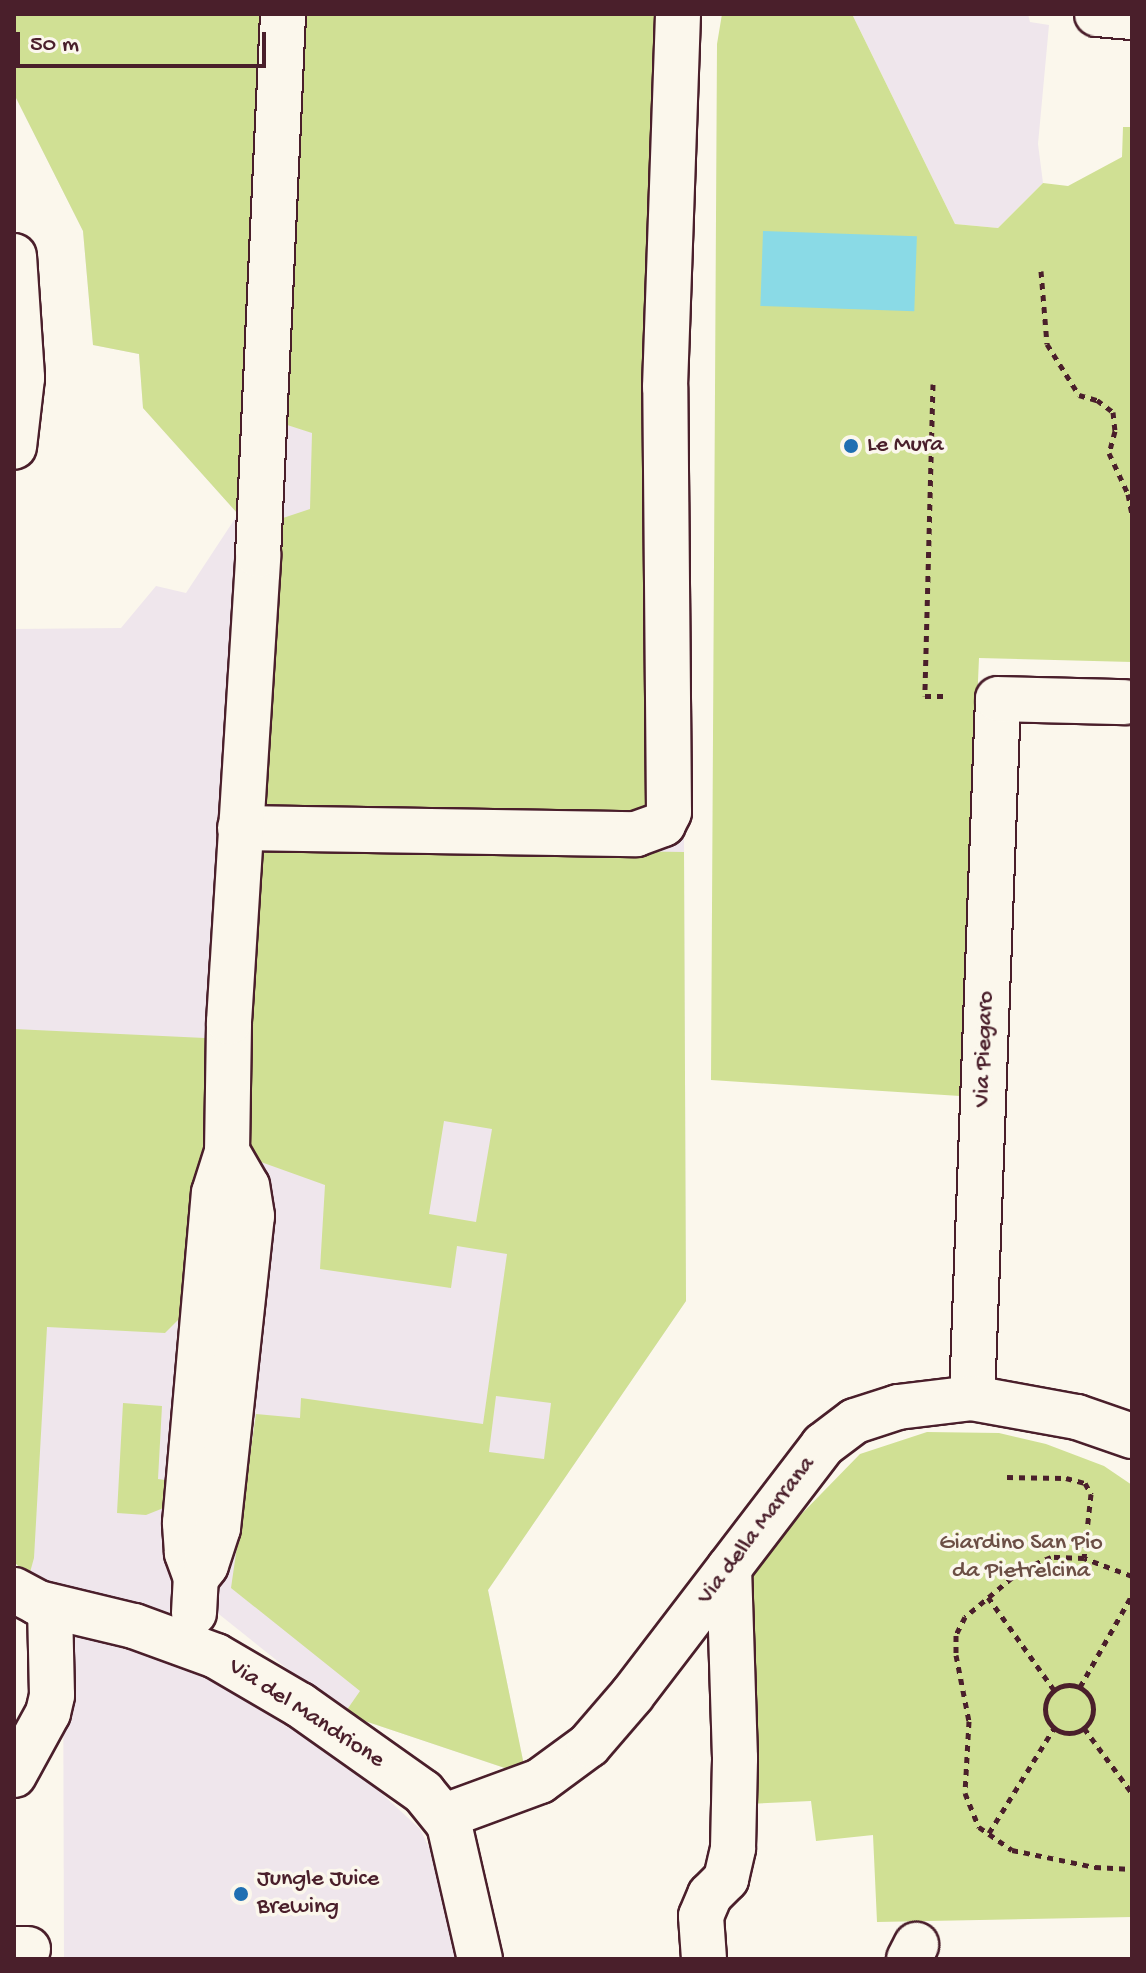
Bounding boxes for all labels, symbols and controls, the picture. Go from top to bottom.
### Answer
scale bar [20,16,270,66]
text: 50 m [30,31,79,60]
place label: Le Mura [867,432,944,460]
marker: Le Mura [842,437,860,455]
street label: Via Piegaro [969,990,1001,1108]
street label: Via della Marrana [692,1451,822,1611]
park label: Giardino San Pio da Pietrelcina [939,1530,1103,1586]
street label: Via del Mandrione [223,1653,389,1775]
place label: Jungle Juice Brewing [257,1866,379,1922]
marker: Jungle Juice Brewing [232,1885,250,1903]

